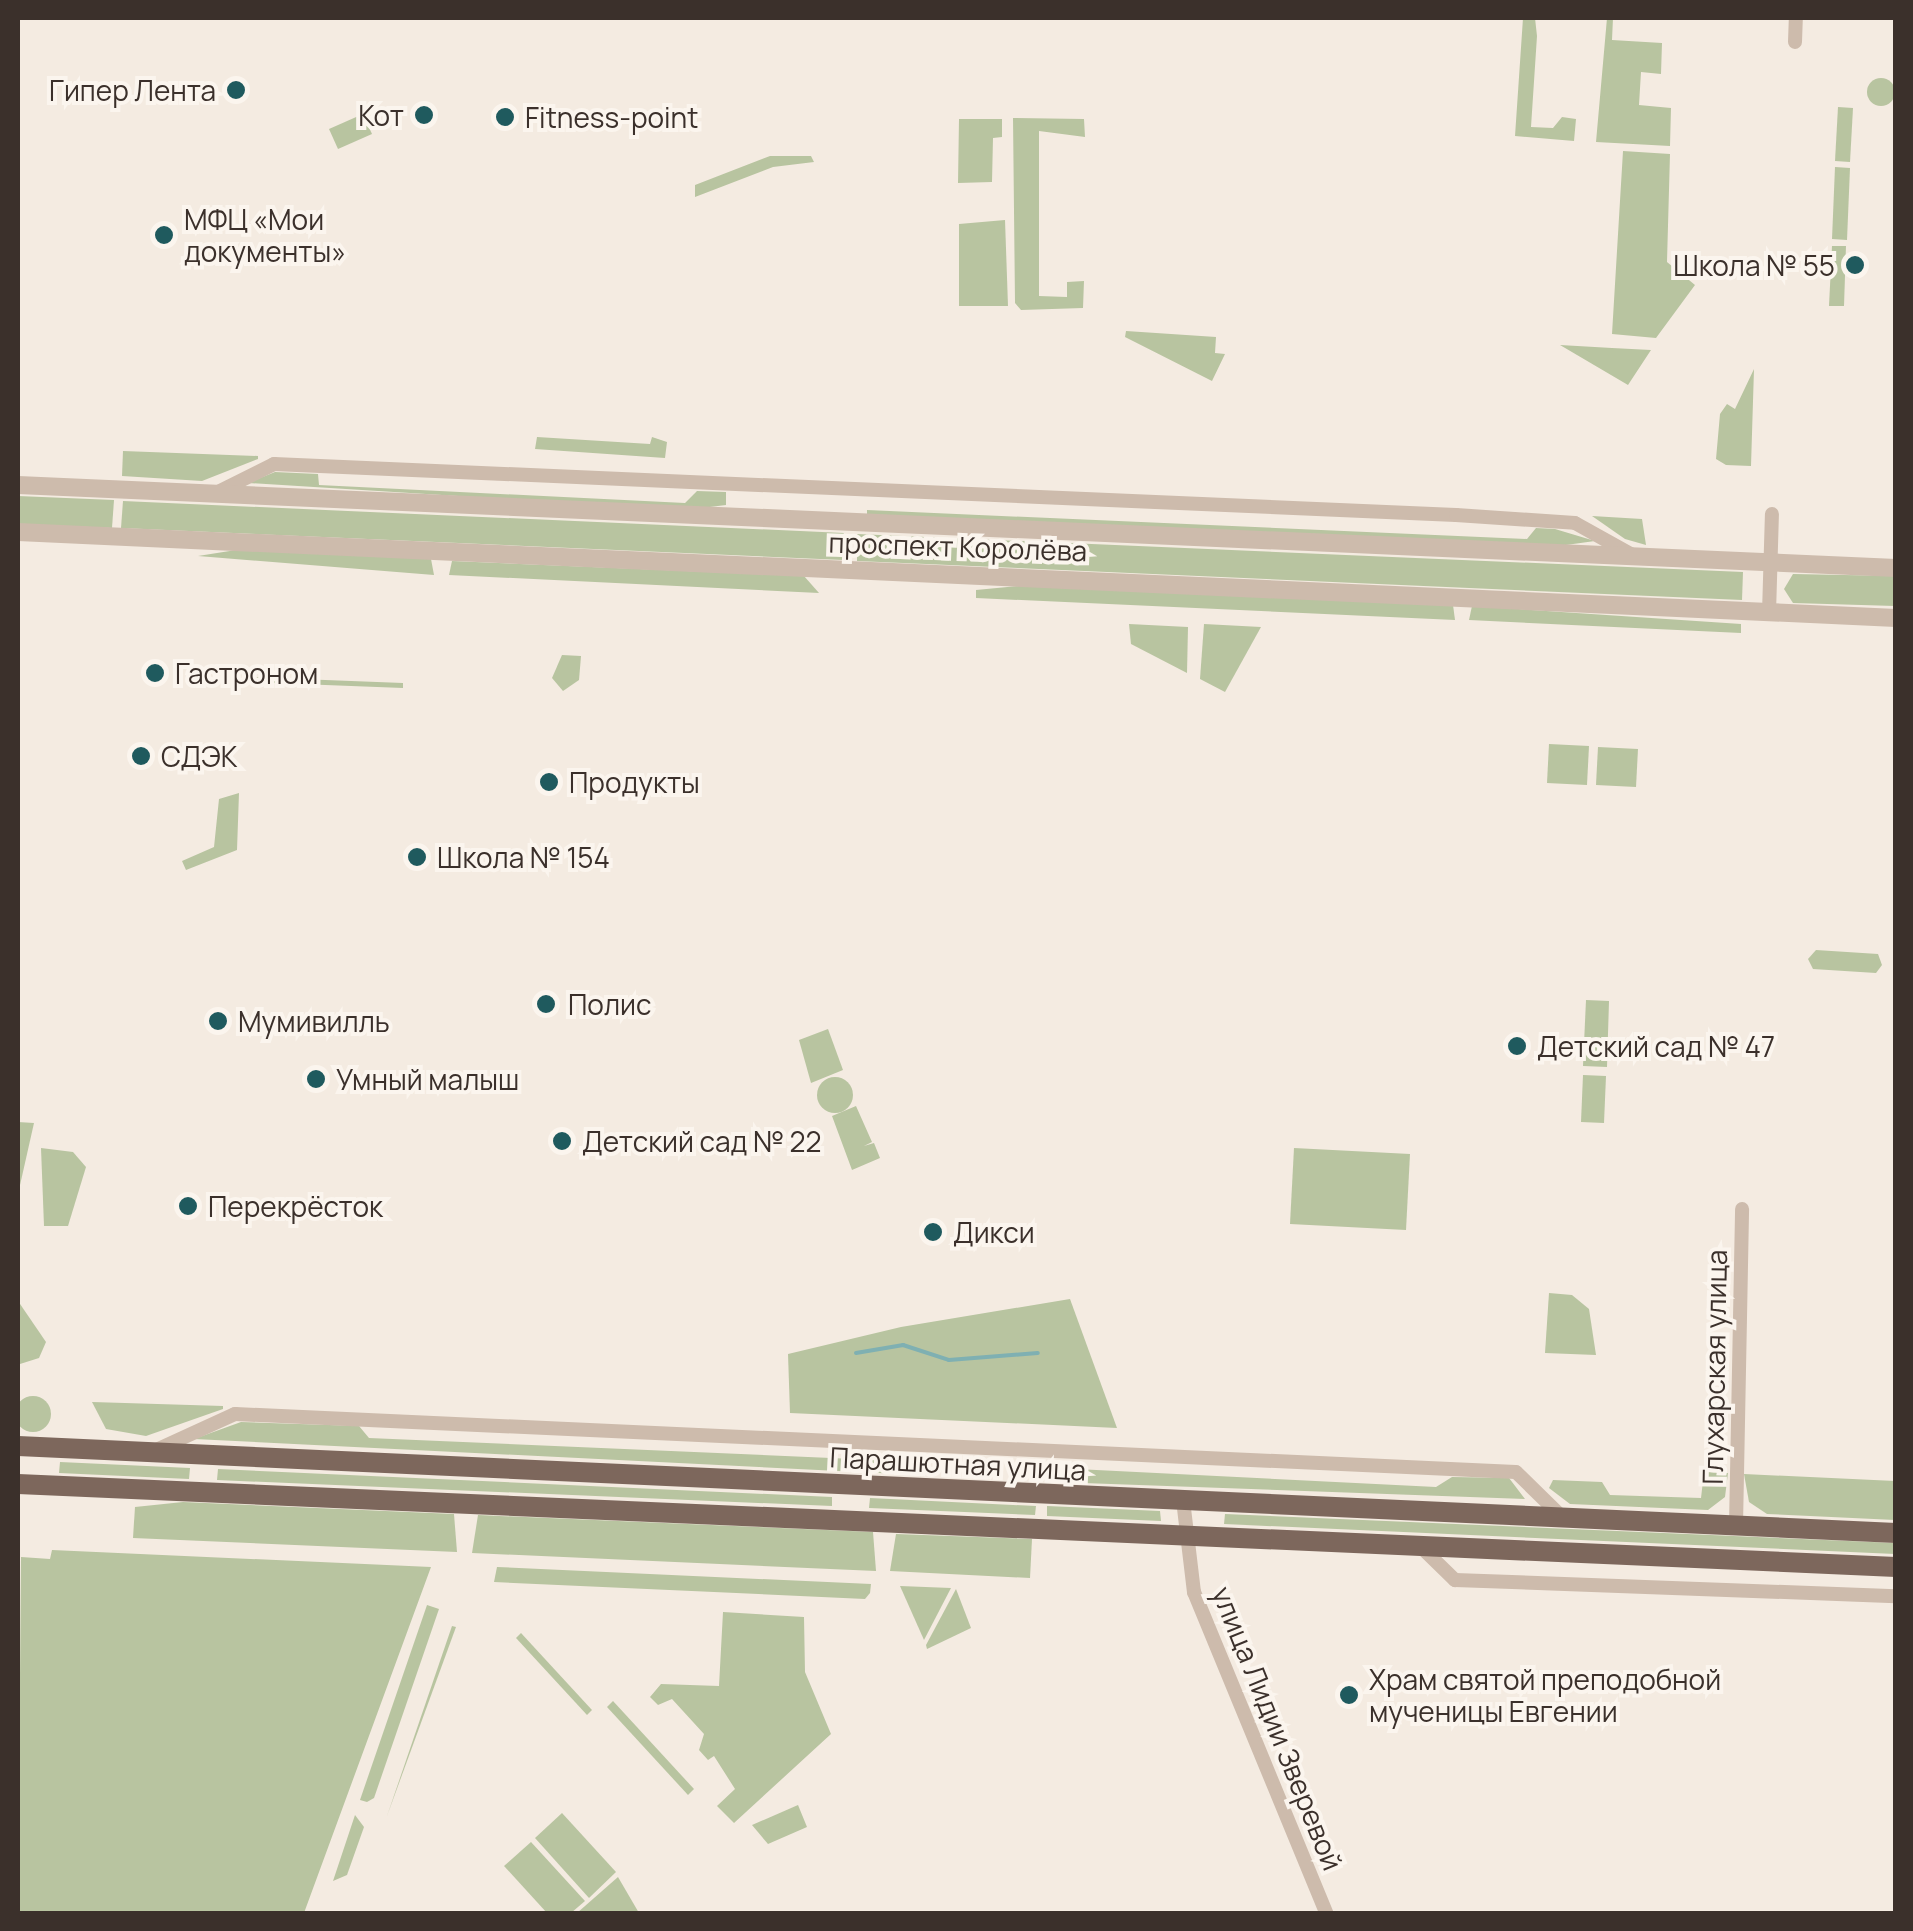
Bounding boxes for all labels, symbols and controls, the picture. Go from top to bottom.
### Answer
place label: Гипер Лента [49,73,216,107]
marker: Гипер Лента [225,79,247,101]
place label: Кот [358,98,404,132]
place label: Fitness-point [525,100,698,134]
marker: Кот [413,104,435,126]
marker: Fitness-point [494,106,516,128]
place label: МФЦ «Мои документы» [184,202,346,268]
marker: МФЦ «Мои документы» [153,224,175,246]
place label: Школа № 55 [1673,248,1835,282]
marker: Школа № 55 [1844,254,1866,276]
street label: проспект Королёва [828,525,1088,567]
place label: Гастроном [175,656,318,690]
marker: Гастроном [144,662,166,684]
place label: СДЭК [161,739,237,773]
marker: СДЭК [130,745,152,767]
place label: Продукты [569,765,700,799]
marker: Продукты [538,771,560,793]
place label: Школа № 154 [437,840,610,874]
marker: Школа № 154 [406,846,428,868]
place label: Полис [568,987,651,1021]
marker: Полис [533,991,559,1017]
place label: Мумивилль [238,1004,390,1038]
marker: Мумивилль [207,1010,229,1032]
place label: Детский сад № 47 [1537,1029,1775,1063]
marker: Детский сад № 47 [1506,1035,1528,1057]
place label: Умный малыш [336,1062,519,1096]
marker: Умный малыш [305,1068,327,1090]
place label: Детский сад № 22 [582,1124,821,1158]
marker: Детский сад № 22 [551,1130,573,1152]
place label: Перекрёсток [208,1189,383,1223]
marker: Перекрёсток [177,1195,199,1217]
place label: Дикси [953,1215,1035,1249]
marker: Дикси [922,1221,944,1243]
street label: Глухарская улица [1695,1249,1733,1485]
street label: Парашютная улица [829,1440,1087,1486]
street label: улица Лидии Зверевой [1206,1581,1350,1875]
place label: Храм святой преподобной мученицы Евгении [1369,1662,1721,1728]
marker: Храм святой преподобной мученицы Евгении [1338,1684,1360,1706]

